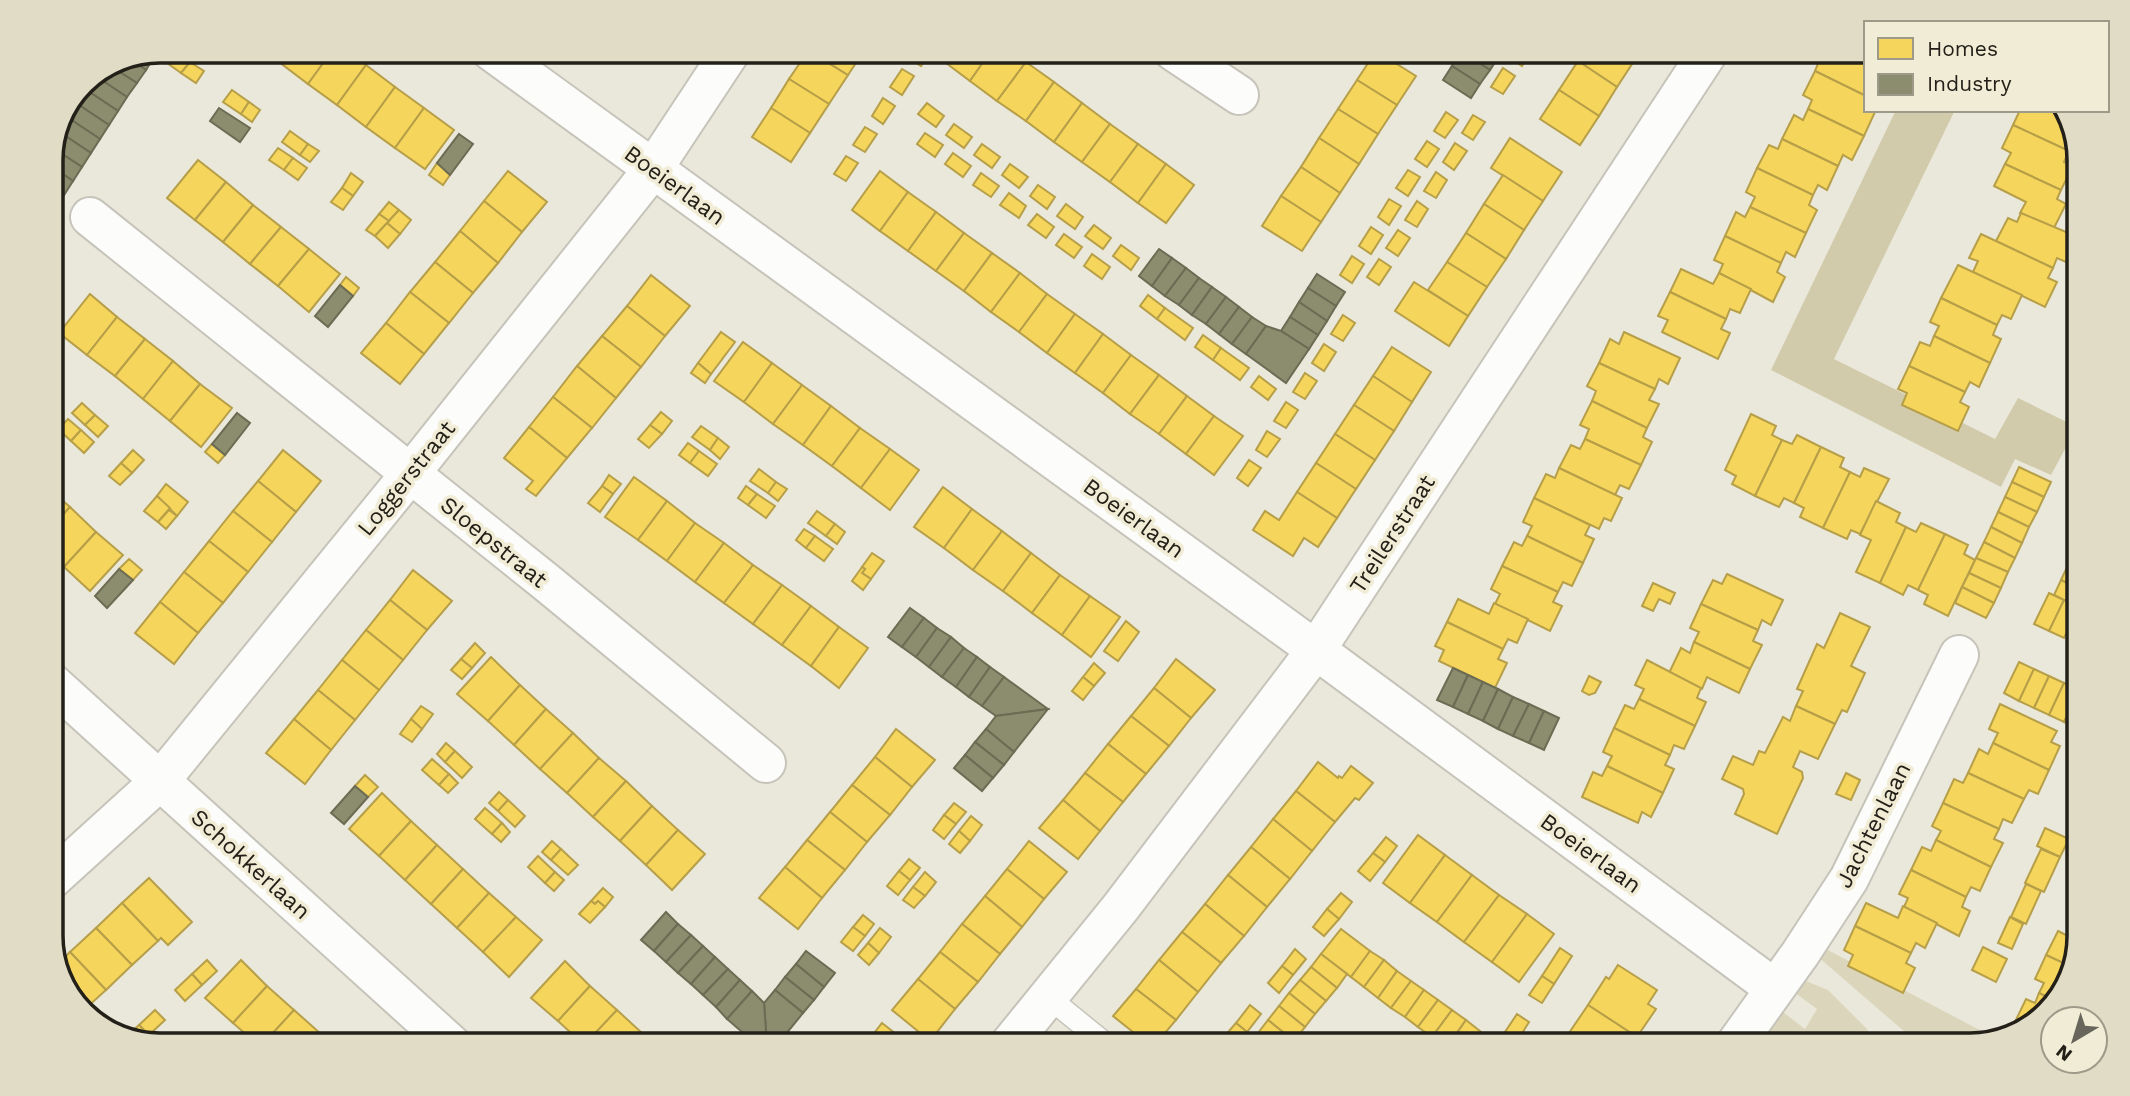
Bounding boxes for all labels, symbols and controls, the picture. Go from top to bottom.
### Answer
legend [1864,21,2109,112]
text: Homes [1927,36,1998,61]
text: Industry [1927,71,2012,96]
street label: Boeierlaan [619,140,730,231]
street label: Loggerstraat [352,415,461,541]
street label: Treilerstraat [1344,470,1441,599]
street label: Boeierlaan [1078,473,1189,564]
street label: Sloepstraat [435,491,553,594]
street label: Jachtenlaan [1830,758,1917,892]
street label: Schokkerlaan [185,804,316,925]
street label: Boeierlaan [1535,808,1646,899]
north arrow [2039,1005,2109,1075]
text: N [2051,1040,2076,1066]

